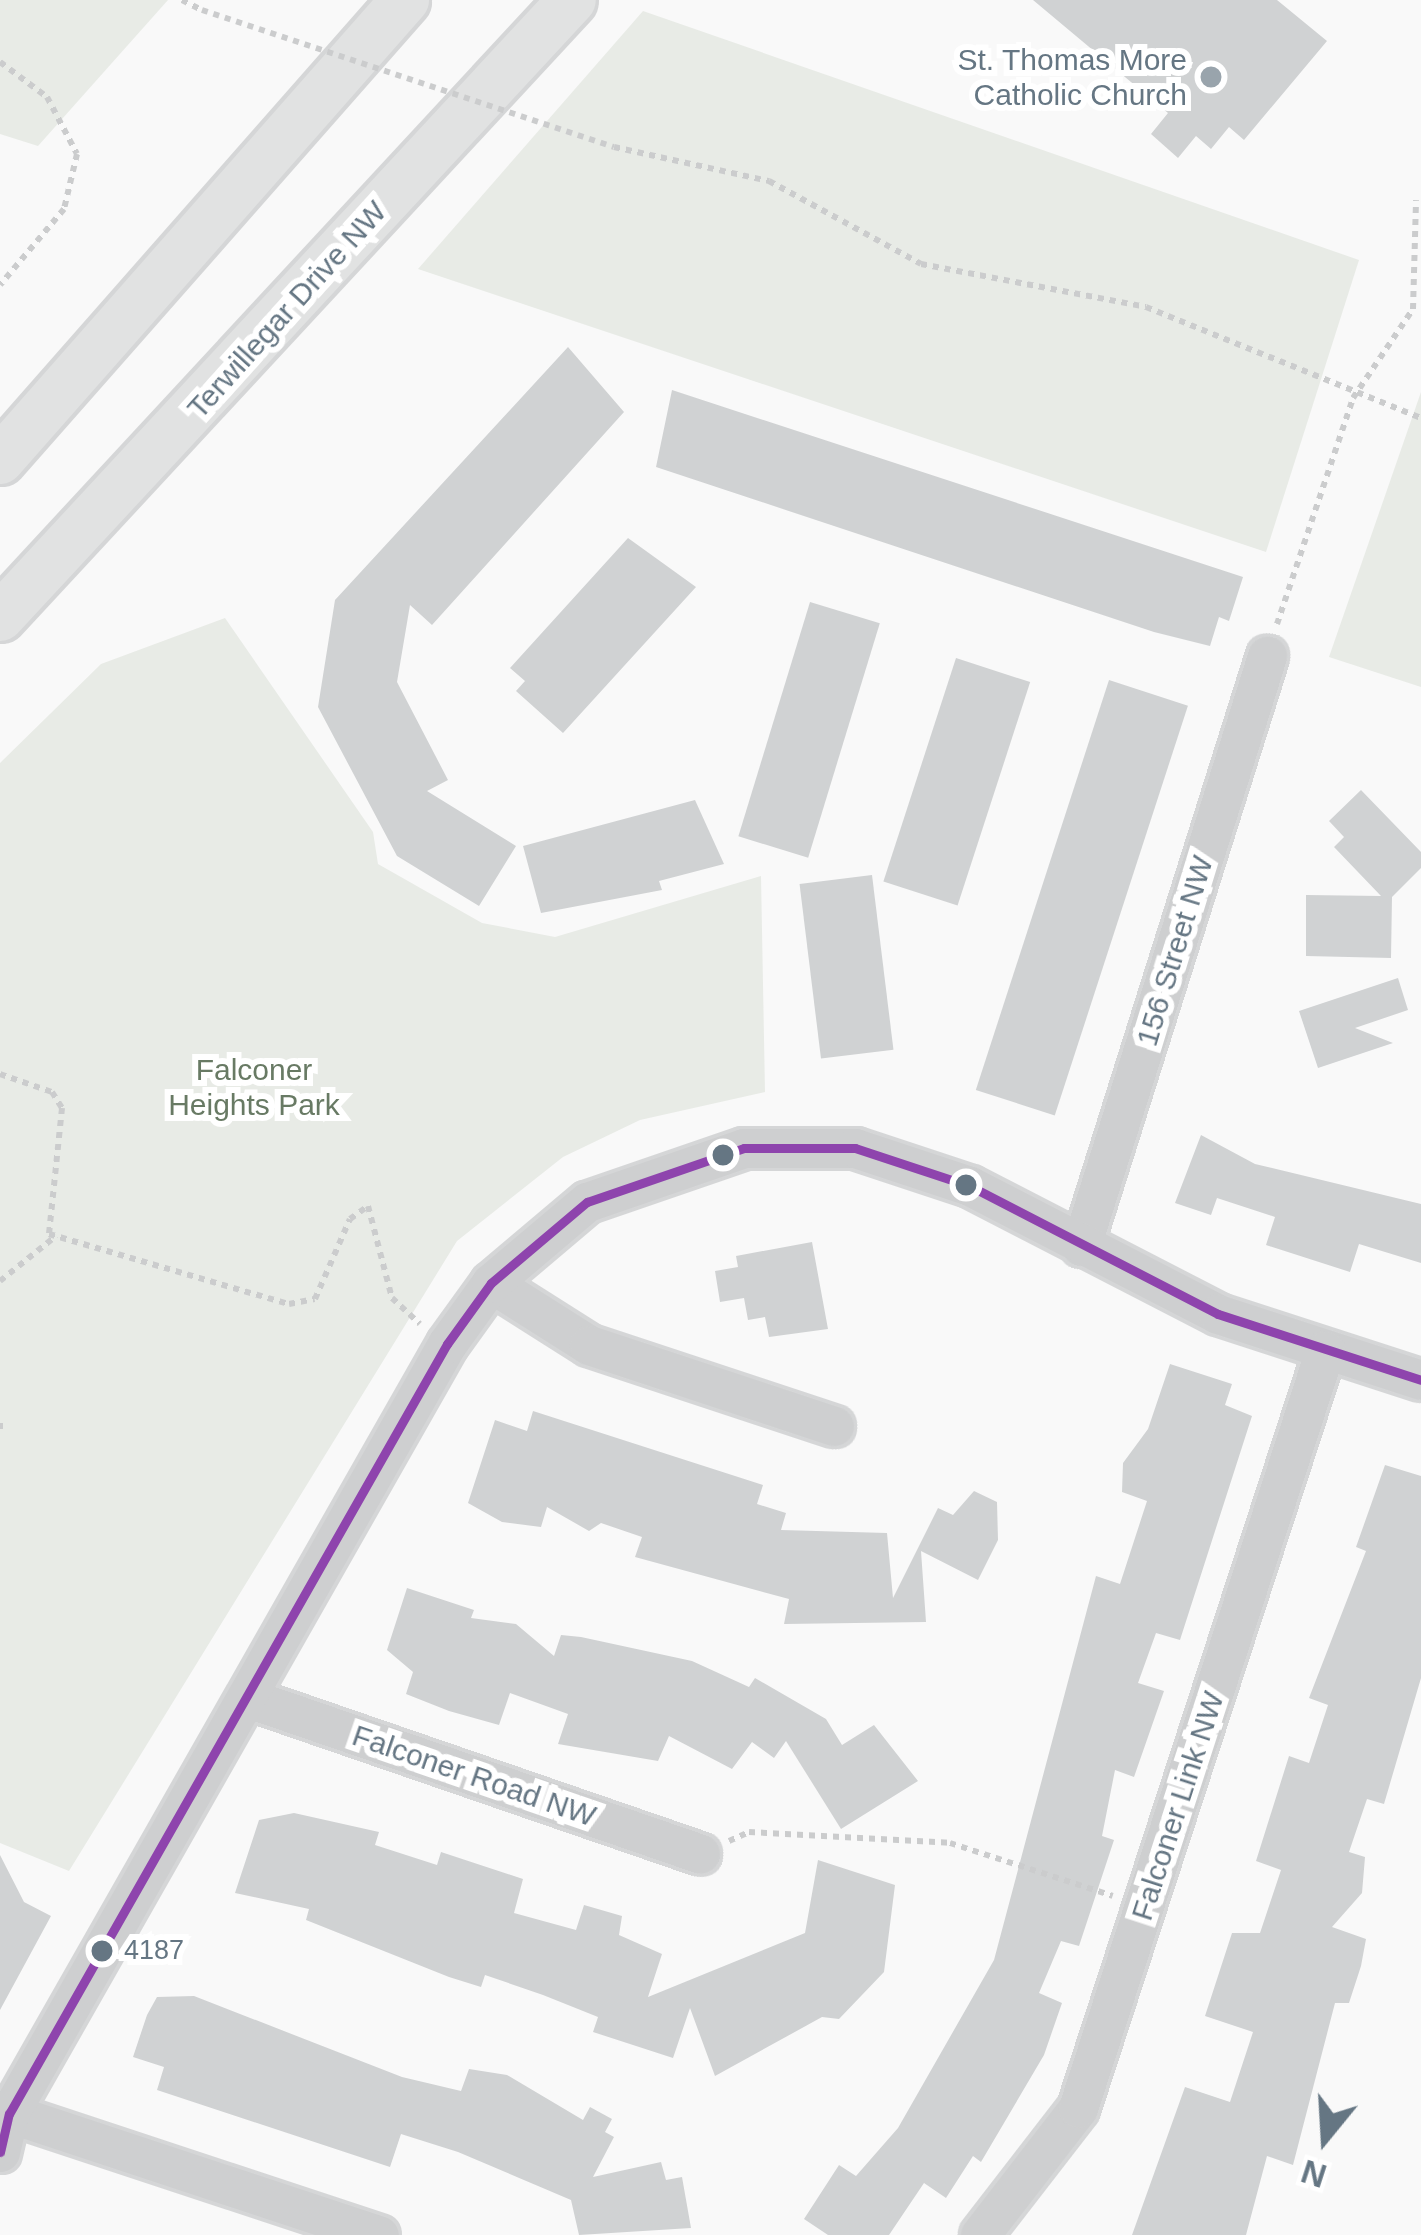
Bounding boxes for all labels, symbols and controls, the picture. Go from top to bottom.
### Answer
place label: St. Thomas More Catholic Church [957,42,1187,112]
marker: St. Thomas More Catholic Church [1198,64,1224,90]
street label: Terwillegar Drive NW [180,194,394,426]
street label: 156 Street NW [1129,852,1221,1050]
park label: Falconer Heights Park [168,1052,340,1122]
unlabelled marker [712,1144,734,1166]
unlabelled marker [955,1174,977,1196]
street label: Falconer Link NW [1124,1687,1232,1925]
street label: Falconer Road NW [348,1717,600,1835]
place label: 4187 [124,1935,184,1967]
marker: 4187 [91,1940,113,1962]
north arrow [1265,2079,1385,2199]
text: N [1297,2152,1331,2195]

